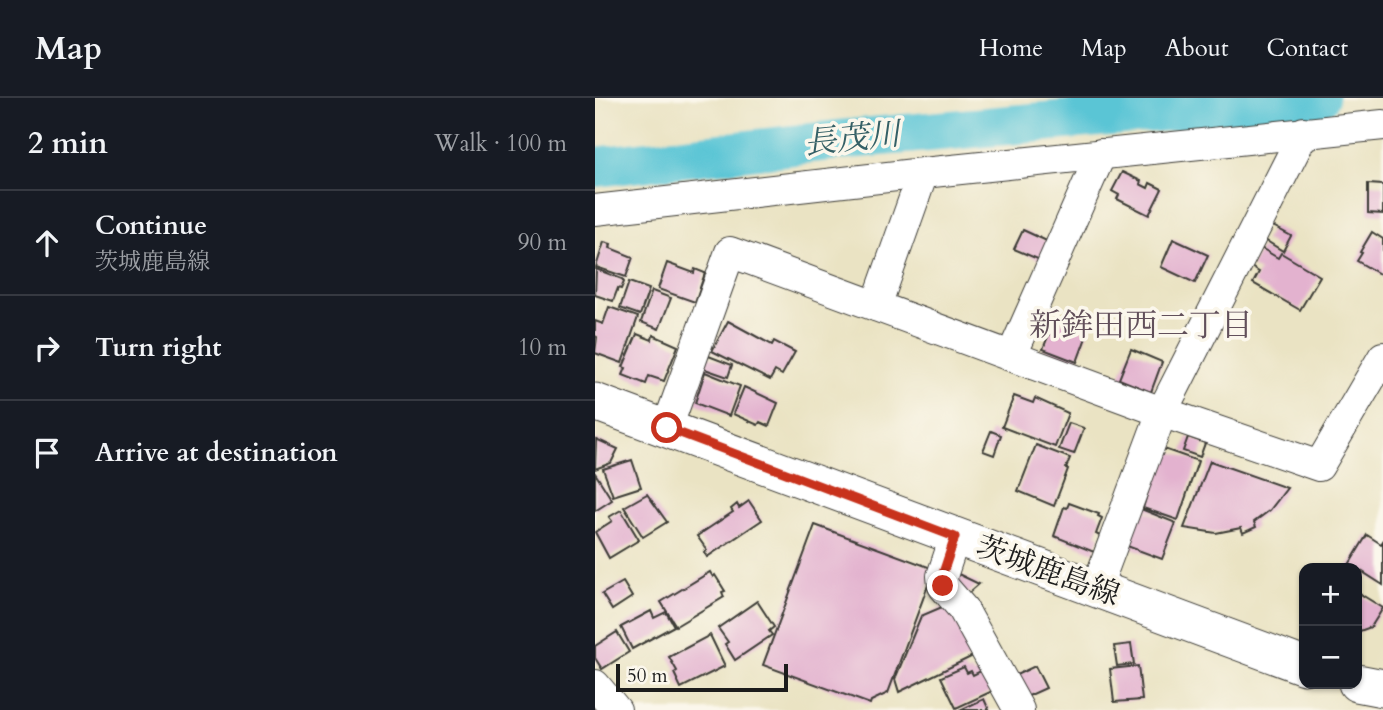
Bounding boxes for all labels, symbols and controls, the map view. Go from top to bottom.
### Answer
text: Map [35,26,102,71]
text: Home [979,32,1043,65]
text: Map [1081,32,1127,65]
text: About [1165,32,1229,65]
text: Contact [1267,32,1348,65]
water label: 長茂川 [802,112,905,166]
text: 2 min [28,123,108,164]
text: Walk · 100 m [434,128,567,159]
text: Continue [95,208,207,243]
icon: ahead [28,224,66,262]
text: 90 m [518,227,567,258]
text: 茨城鹿島線 [95,246,210,277]
district label: 新鉾田西二丁目 [1029,304,1253,348]
icon: right [28,329,66,367]
text: Turn right [95,330,222,365]
text: 10 m [518,332,567,363]
route start [651,412,682,443]
icon: arrive [28,434,66,472]
text: Arrive at destination [95,435,338,470]
street label: 茨城鹿島線 [971,526,1125,616]
map controls [1299,563,1362,689]
button: + [1299,563,1362,626]
route end [927,570,958,601]
button: − [1299,626,1362,689]
scale bar [616,661,787,693]
text: 50 m [627,663,668,689]

